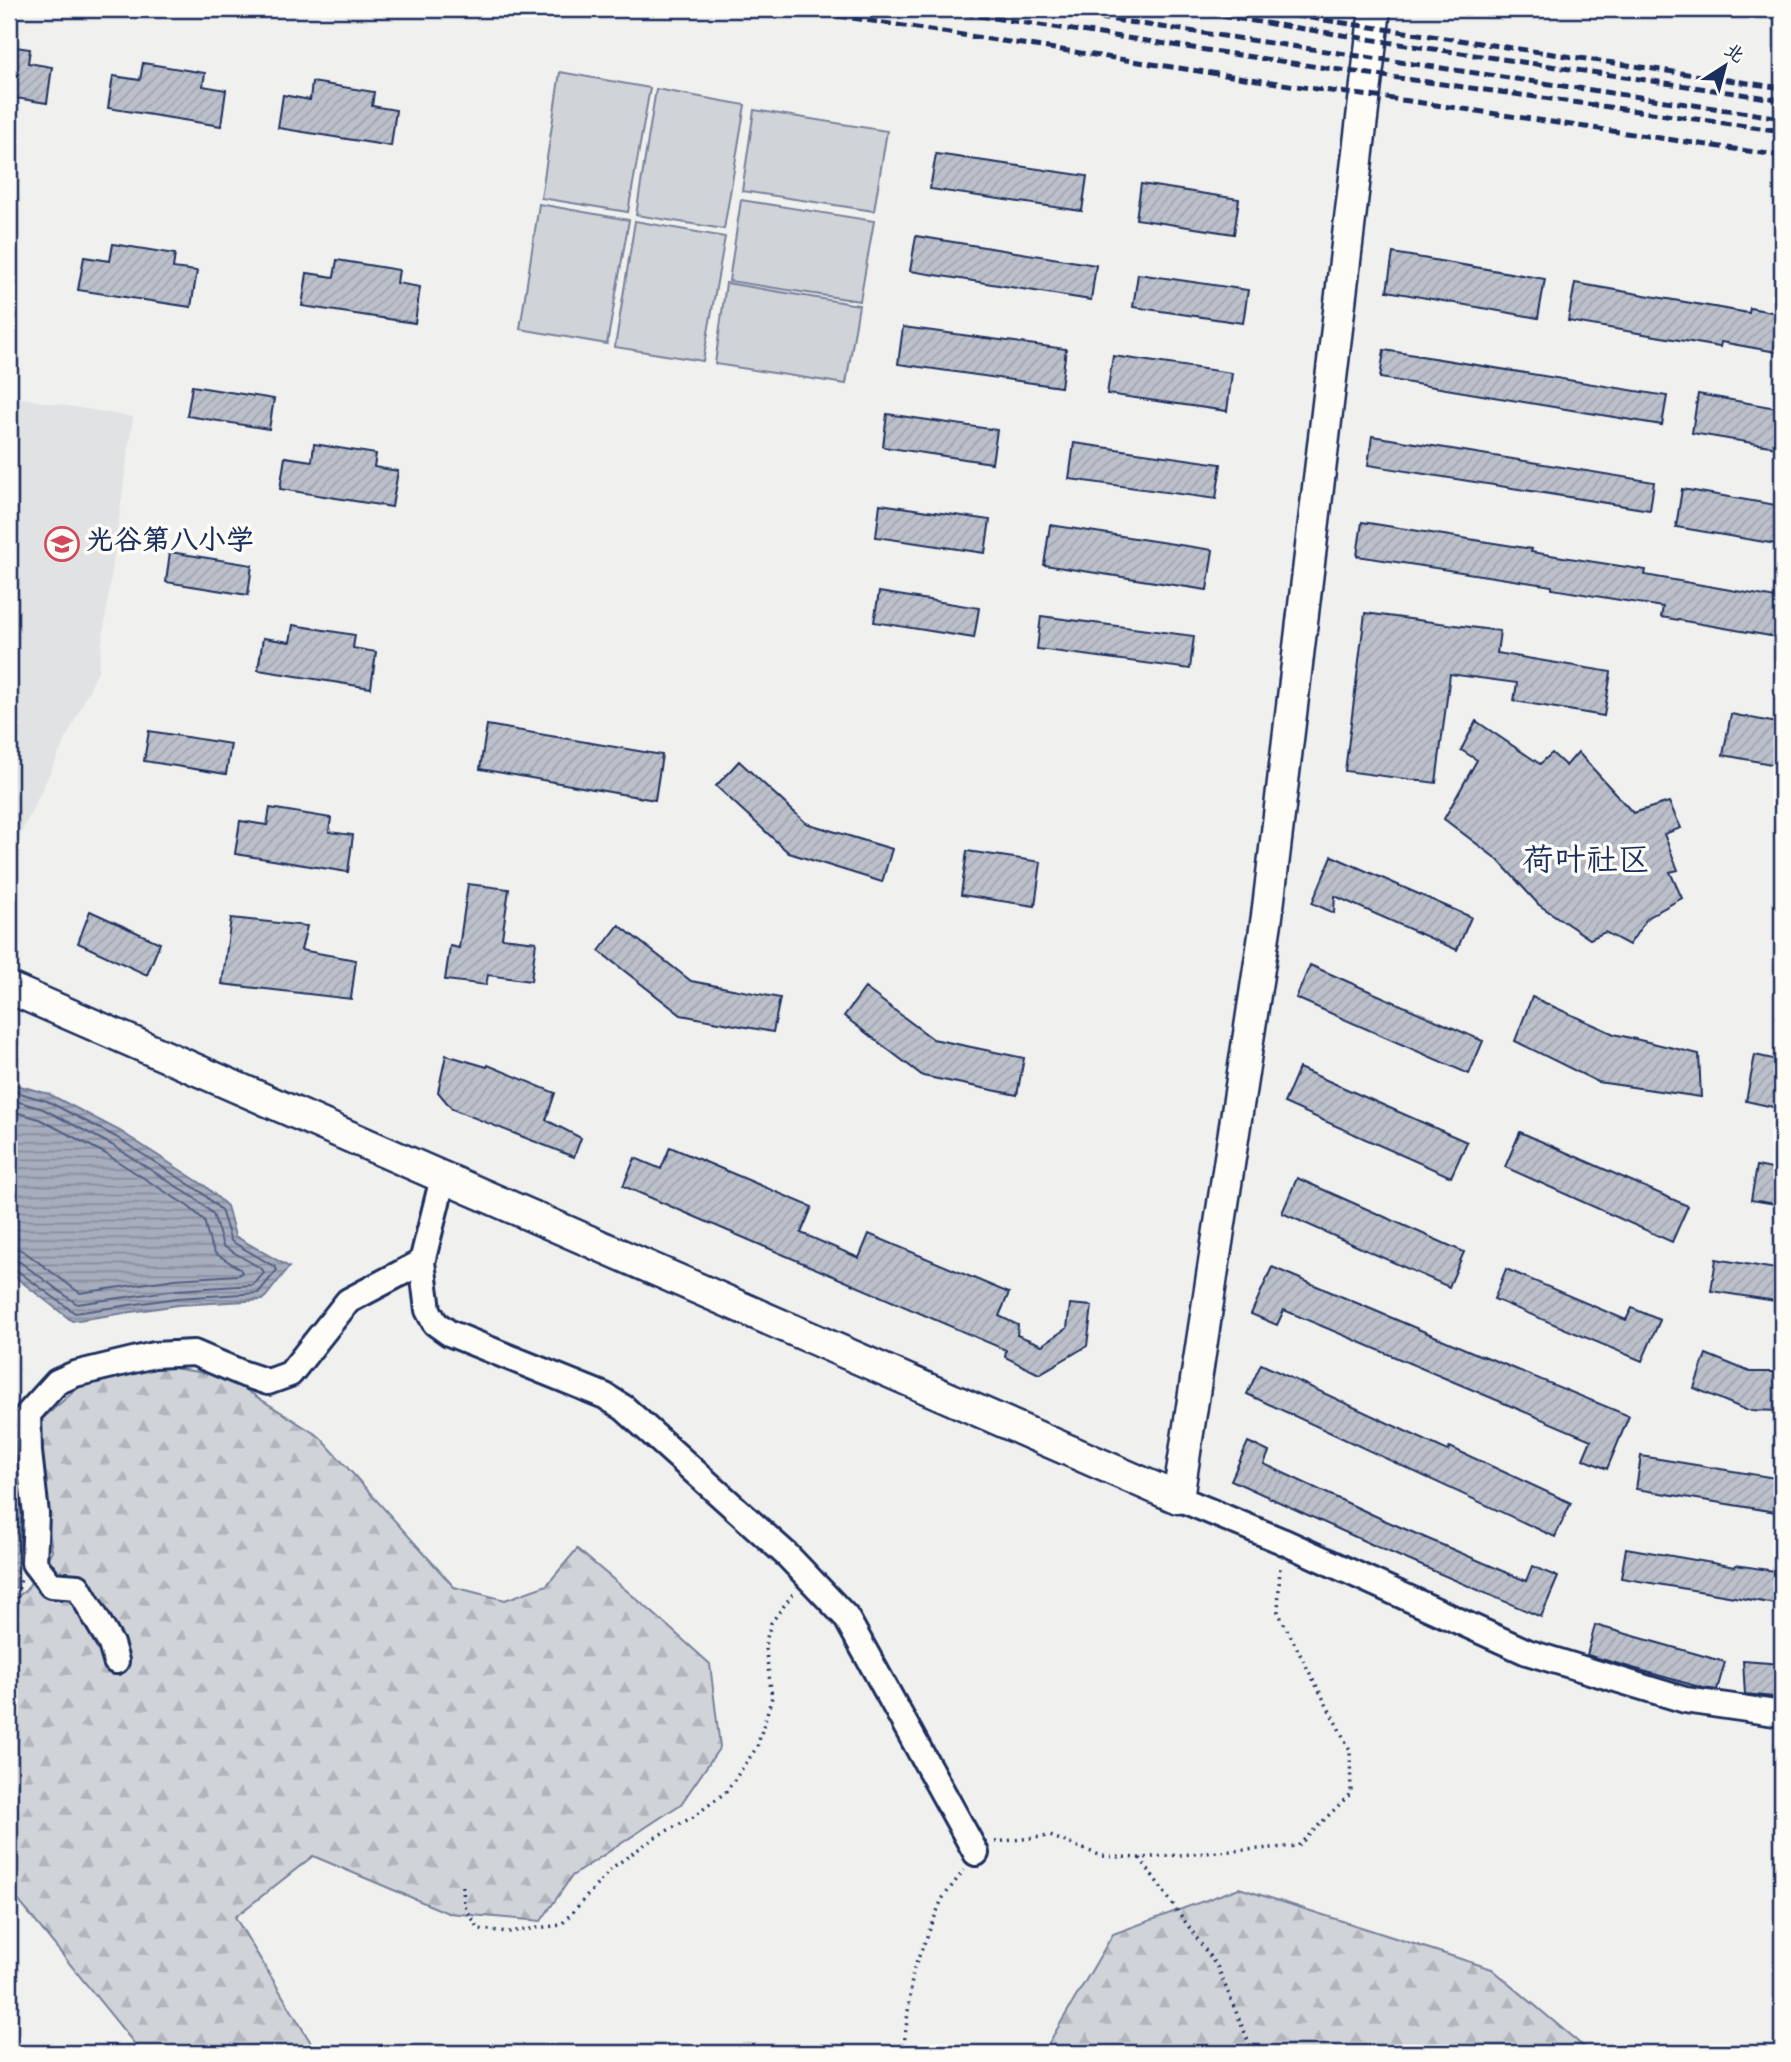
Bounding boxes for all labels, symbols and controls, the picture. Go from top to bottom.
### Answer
north arrow [1690,32,1760,102]
text: 北 [1717,39,1749,72]
place label: 光谷第八小学 [86,524,254,564]
school or university icon: 光谷第八小学 [43,525,81,563]
district label: 荷叶社区 [1522,841,1650,887]

